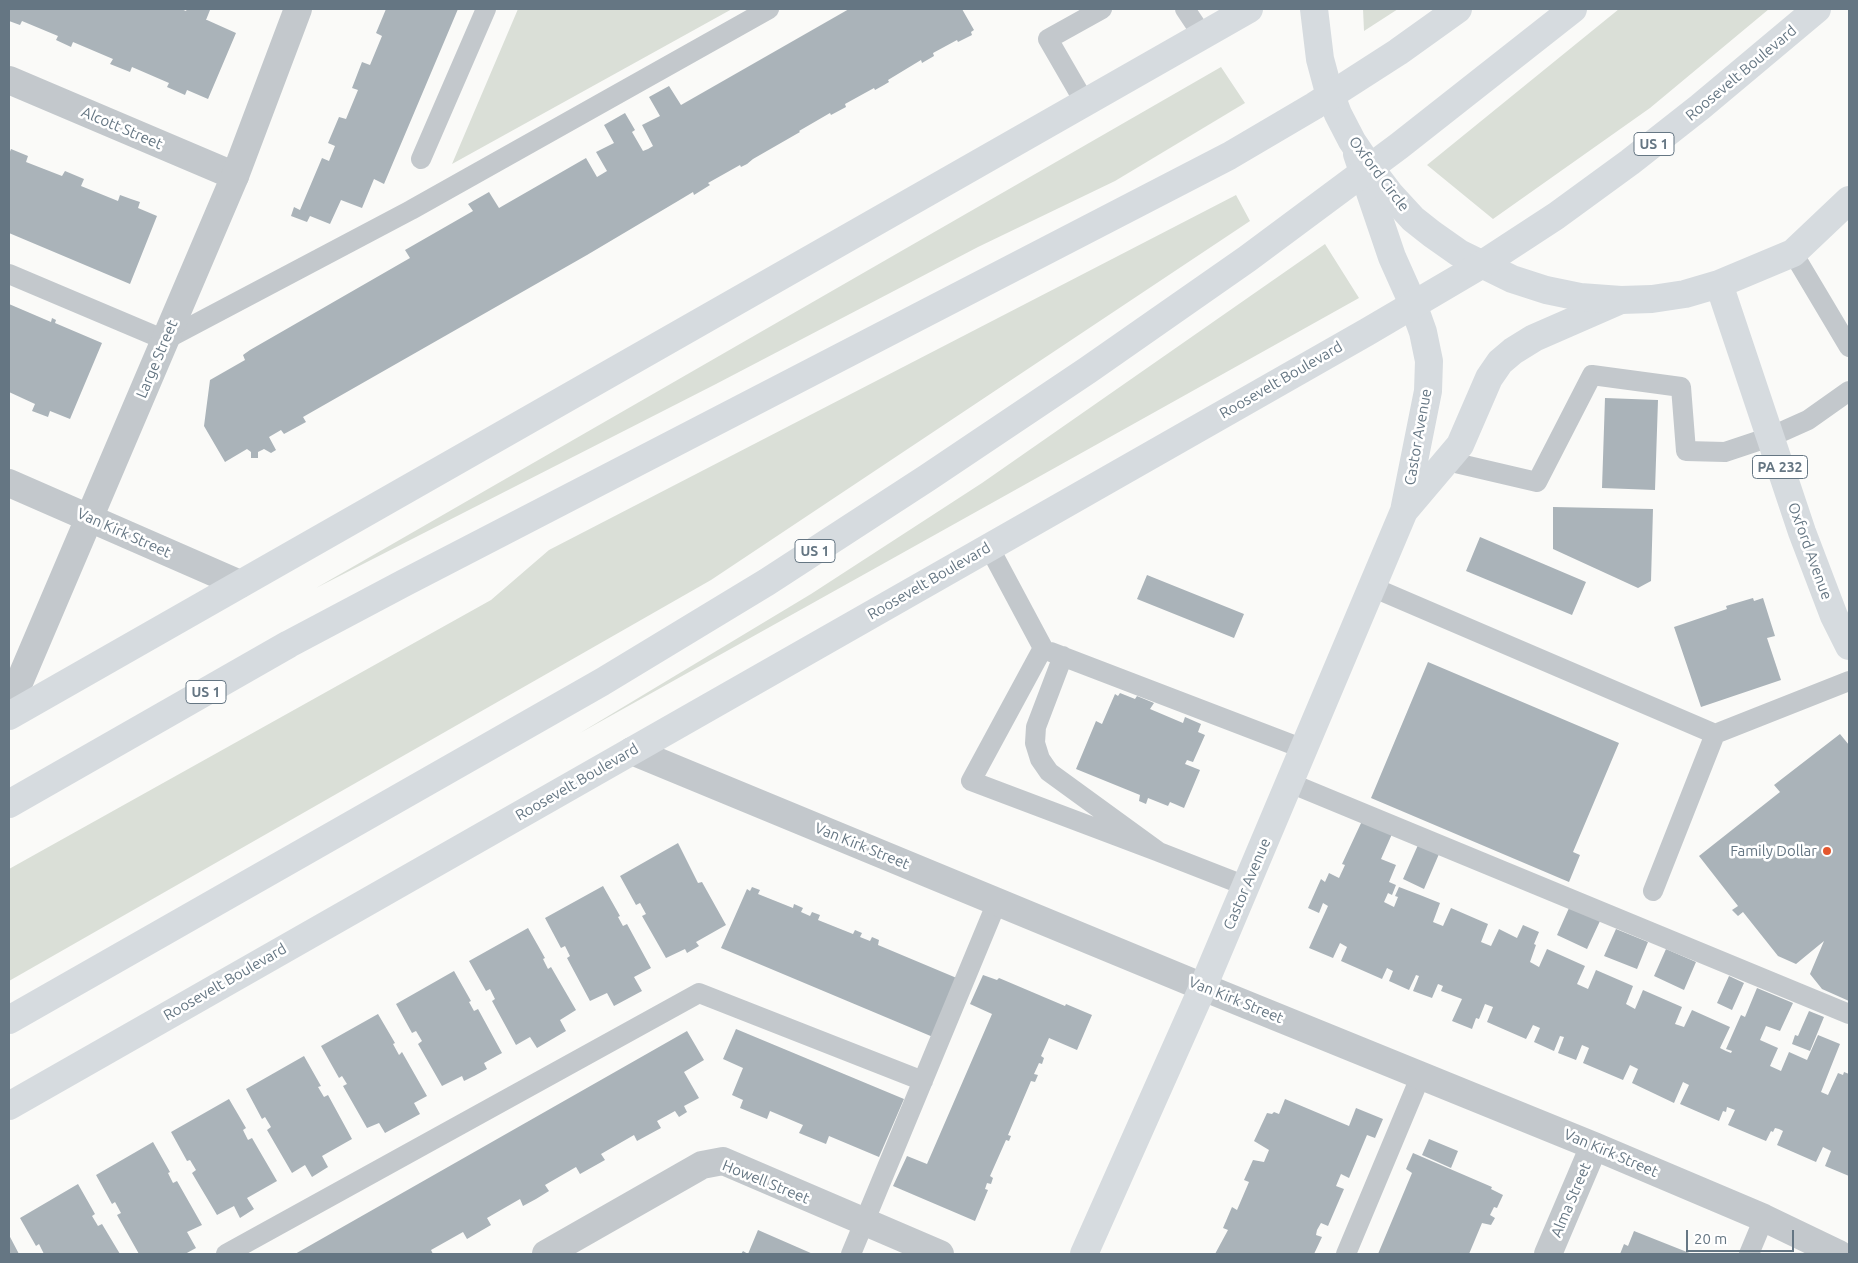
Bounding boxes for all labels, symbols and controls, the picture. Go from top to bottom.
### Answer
street label: Roosevelt Boulevard [1682,21,1800,125]
street label: Alcott Street [79,103,165,153]
road number: US 1 [1634,132,1674,156]
street label: Oxford Circle [1345,133,1413,215]
street label: Large Street [132,317,182,401]
street label: Roosevelt Boulevard [1216,337,1346,423]
street label: Castor Avenue [1401,387,1435,487]
road number: PA 232 [1752,456,1808,478]
street label: Oxford Avenue [1784,500,1836,602]
street label: Van Kirk Street [74,504,174,562]
street label: Roosevelt Boulevard [864,538,994,624]
road number: US 1 [795,540,835,562]
road number: US 1 [186,680,226,704]
street label: Roosevelt Boulevard [512,739,642,825]
street label: Van Kirk Street [812,819,912,873]
street label: Castor Avenue [1220,836,1274,932]
place label: Family Dollar [1730,842,1817,860]
marker: Family Dollar [1821,845,1833,857]
street label: Roosevelt Boulevard [160,939,290,1025]
street label: Van Kirk Street [1186,973,1286,1027]
street label: Van Kirk Street [1561,1125,1661,1181]
street label: Howell Street [720,1156,812,1208]
street label: Alma Street [1547,1160,1595,1240]
scale bar [1688,1220,1796,1252]
text: 20 m [1694,1230,1727,1247]

